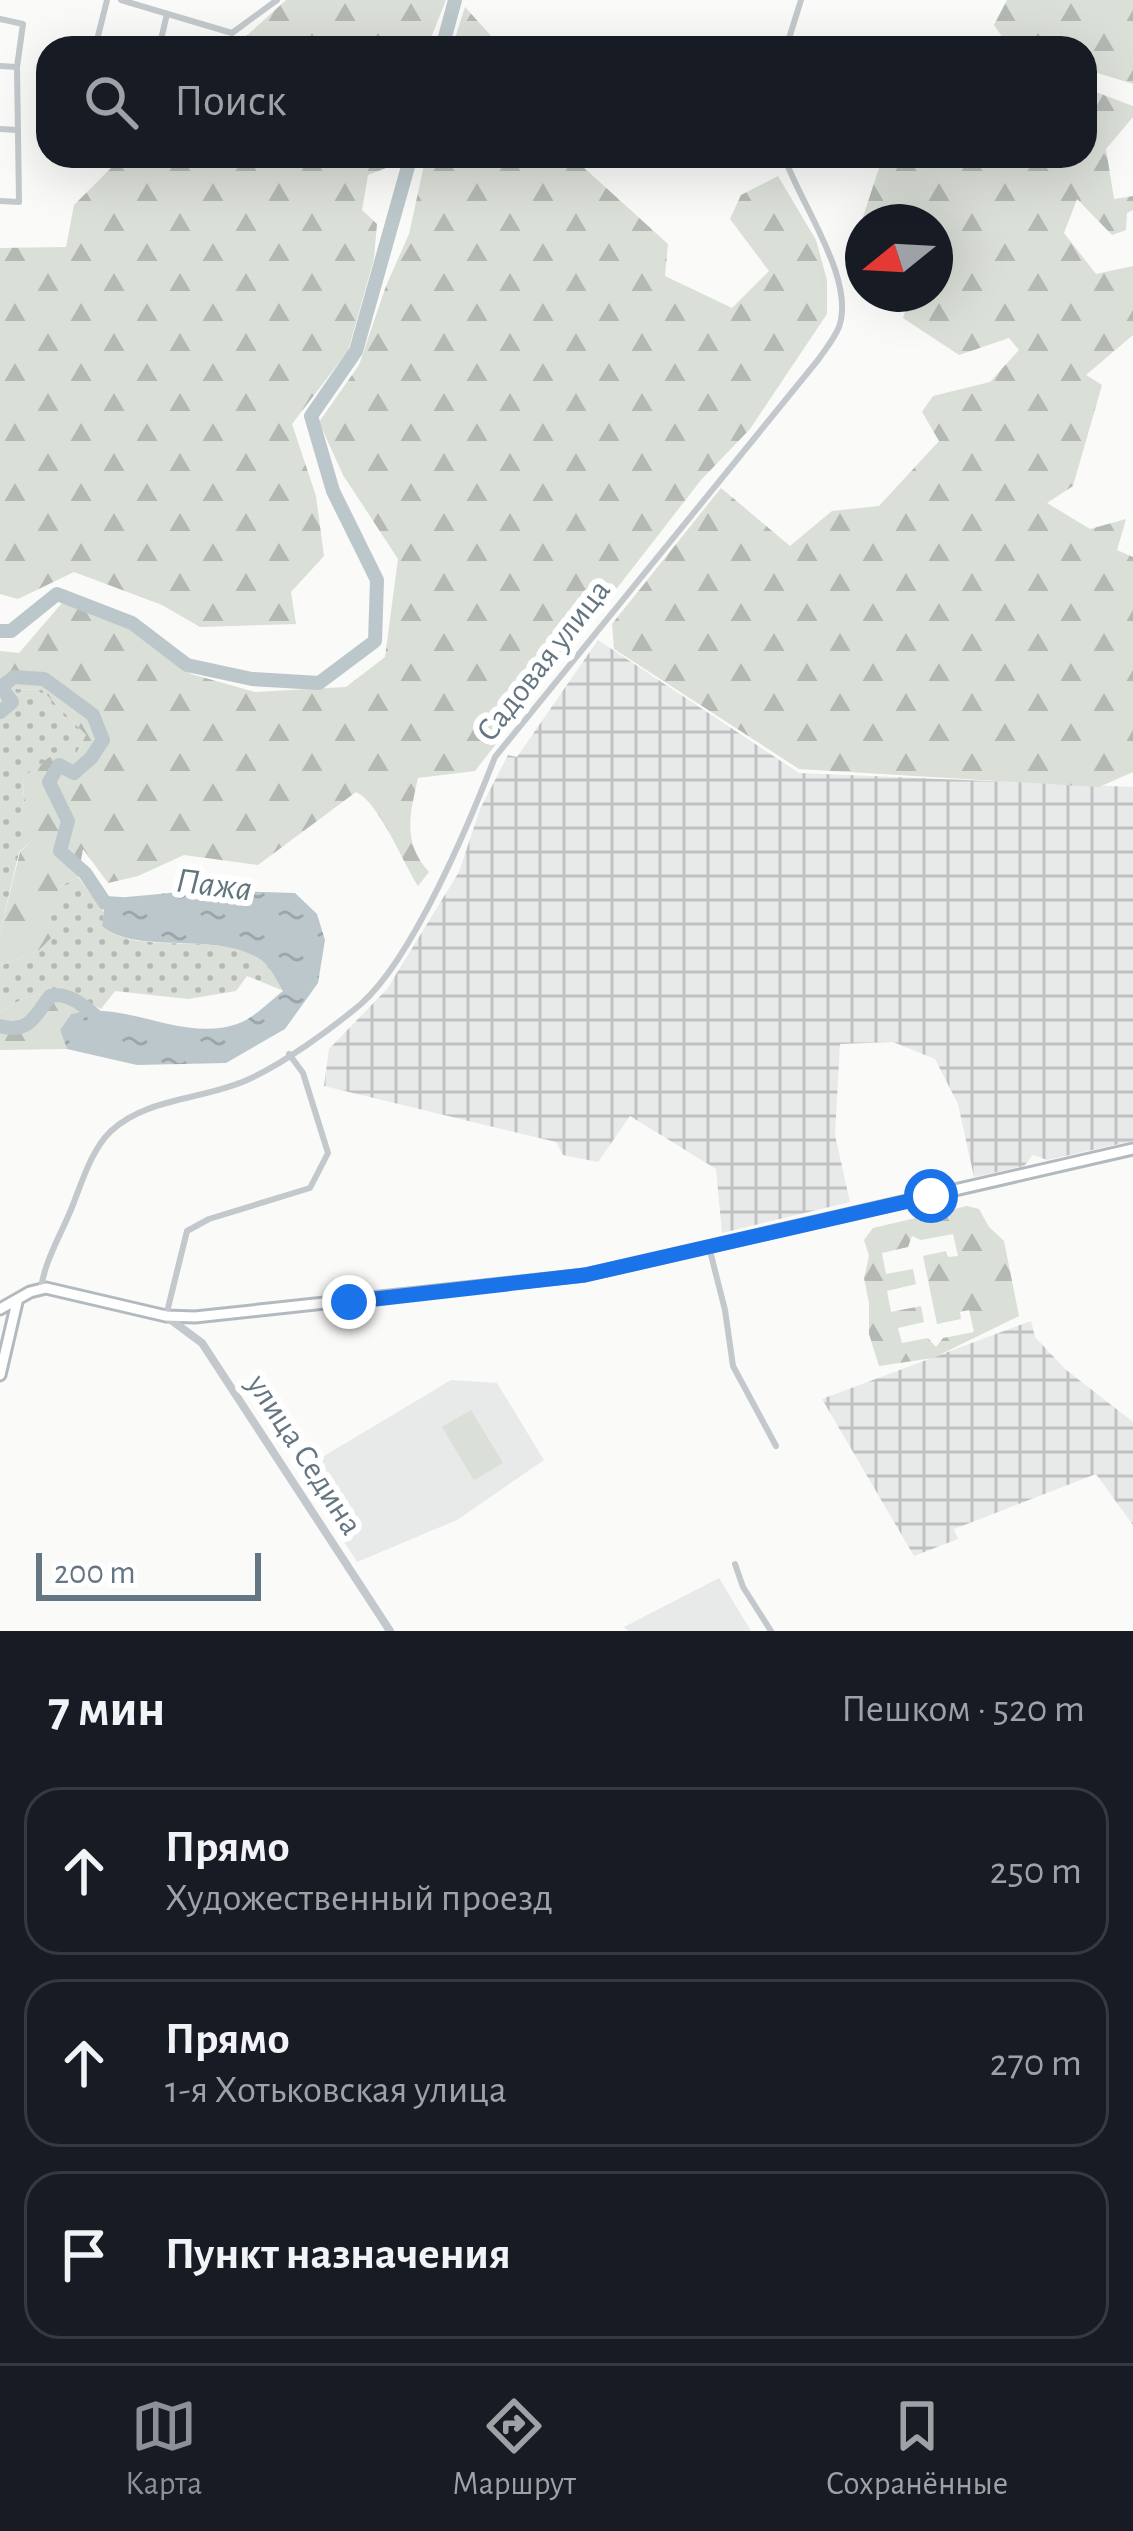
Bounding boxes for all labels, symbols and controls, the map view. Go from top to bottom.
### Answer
search box [36,36,1097,168]
icon: search [78,69,144,135]
text: Поиск [174,79,286,124]
north arrow [845,204,953,312]
street label: Садовая улица [471,574,617,748]
water label: Пажа [174,863,254,907]
route start [904,1169,958,1223]
route end [322,1275,376,1329]
street label: улица Седина [240,1368,368,1541]
scale bar [36,1547,261,1600]
text: 200 m [54,1557,136,1590]
text: 7 мин [48,1684,165,1735]
text: Пешком · 520 m [841,1690,1085,1729]
text: Прямо [165,1825,290,1870]
icon: ahead [51,1838,117,1904]
text: 250 m [990,1852,1082,1891]
text: Художественный проезд [165,1879,553,1918]
text: Прямо [165,2017,290,2062]
icon: ahead [51,2030,117,2096]
text: 270 m [990,2044,1082,2083]
text: 1-я Хотьковская улица [165,2071,507,2110]
icon: arrive [51,2222,117,2288]
text: Пункт назначения [165,2232,511,2277]
tab: Карта [125,2393,202,2505]
tab: Маршрут [452,2393,576,2505]
tab: Сохранённые [826,2393,1008,2505]

